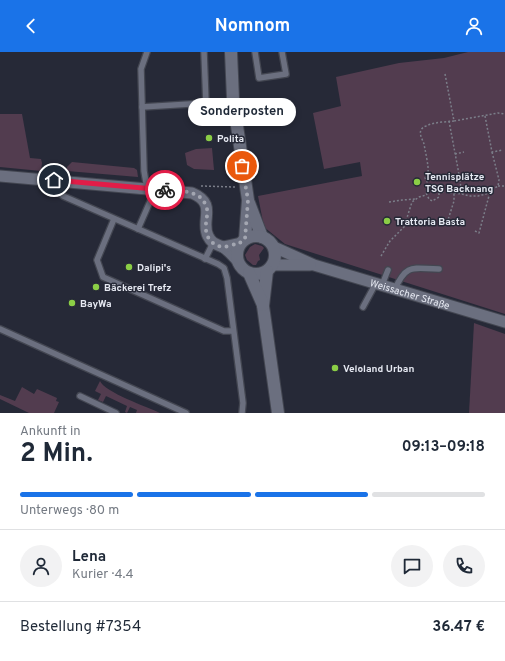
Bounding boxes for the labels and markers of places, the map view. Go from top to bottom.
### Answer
callout: Sonderposten [188,98,296,126]
marker: Polita [204,133,214,143]
place label: Polita [217,133,244,146]
pin [225,149,259,183]
pin [37,163,71,197]
place label: Tennisplätze TSG Backnang [425,171,493,196]
marker: Tennisplätze TSG Backnang [412,177,422,187]
marker: Trattoria Basta [382,216,392,226]
place label: Trattoria Basta [395,216,465,229]
marker: Dalipi's [124,262,134,272]
place label: Dalipi's [137,262,171,275]
marker: Bäckerei Trefz [91,282,101,292]
place label: Bäckerei Trefz [104,282,172,295]
marker: BayWa [67,298,77,308]
place label: BayWa [80,298,112,311]
marker: Veloland Urban [330,363,340,373]
place label: Veloland Urban [343,363,414,376]

